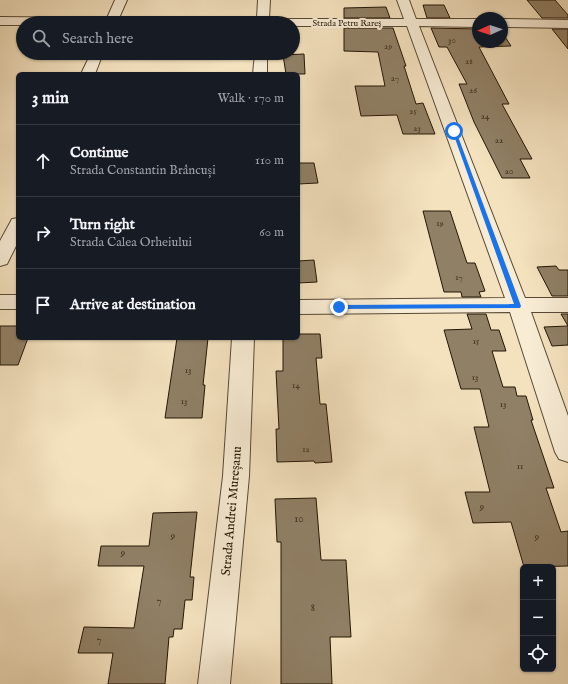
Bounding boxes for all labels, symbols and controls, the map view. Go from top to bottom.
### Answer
north arrow [472,12,508,48]
search box [16,16,300,60]
street label: Strada Petru Rareș [312,18,382,29]
icon: search [30,27,52,49]
text: Search here [62,29,133,48]
house number: 30 [448,35,456,46]
house number: 29 [384,41,392,52]
house number: 28 [465,56,473,67]
house number: 27 [391,73,399,84]
house number: 26 [469,85,477,96]
text: 3 min [32,88,69,109]
text: Walk · 170 m [218,90,284,107]
house number: 25 [409,106,417,117]
house number: 24 [481,111,490,122]
route start [445,122,463,140]
house number: 23 [413,123,421,134]
house number: 22 [495,135,503,146]
text: Continue [70,143,128,162]
icon: ahead [32,150,54,172]
text: 110 m [255,152,284,169]
text: Strada Constantin Brâncuși [70,162,216,179]
house number: 20 [505,166,513,177]
text: Turn right [70,215,135,234]
house number: 19 [436,218,444,229]
icon: right [32,222,54,244]
text: 60 m [259,224,284,241]
text: Strada Calea Orheiului [70,234,192,251]
house number: 17 [455,272,463,283]
icon: arrive [32,294,54,316]
text: Arrive at destination [70,295,196,314]
route end [330,298,348,316]
house number: 15 [473,336,480,347]
house number: 13 [185,365,191,376]
house number: 13 [472,372,478,383]
house number: 14 [292,380,300,391]
house number: 13 [181,396,187,407]
house number: 13 [500,399,506,410]
house number: 12 [302,444,310,455]
street label: Strada Andrei Mureșanu [218,445,246,576]
house number: 11 [517,461,523,472]
house number: 9 [479,500,485,514]
house number: 10 [294,512,304,526]
house number: 9 [170,529,176,543]
house number: 9 [534,530,540,544]
house number: 9 [120,546,126,560]
map controls [520,564,556,672]
button: + [520,564,556,600]
house number: 7 [156,594,162,608]
button: − [520,600,556,636]
house number: 8 [311,601,315,615]
house number: 7 [96,633,102,647]
button: locate [520,636,556,672]

